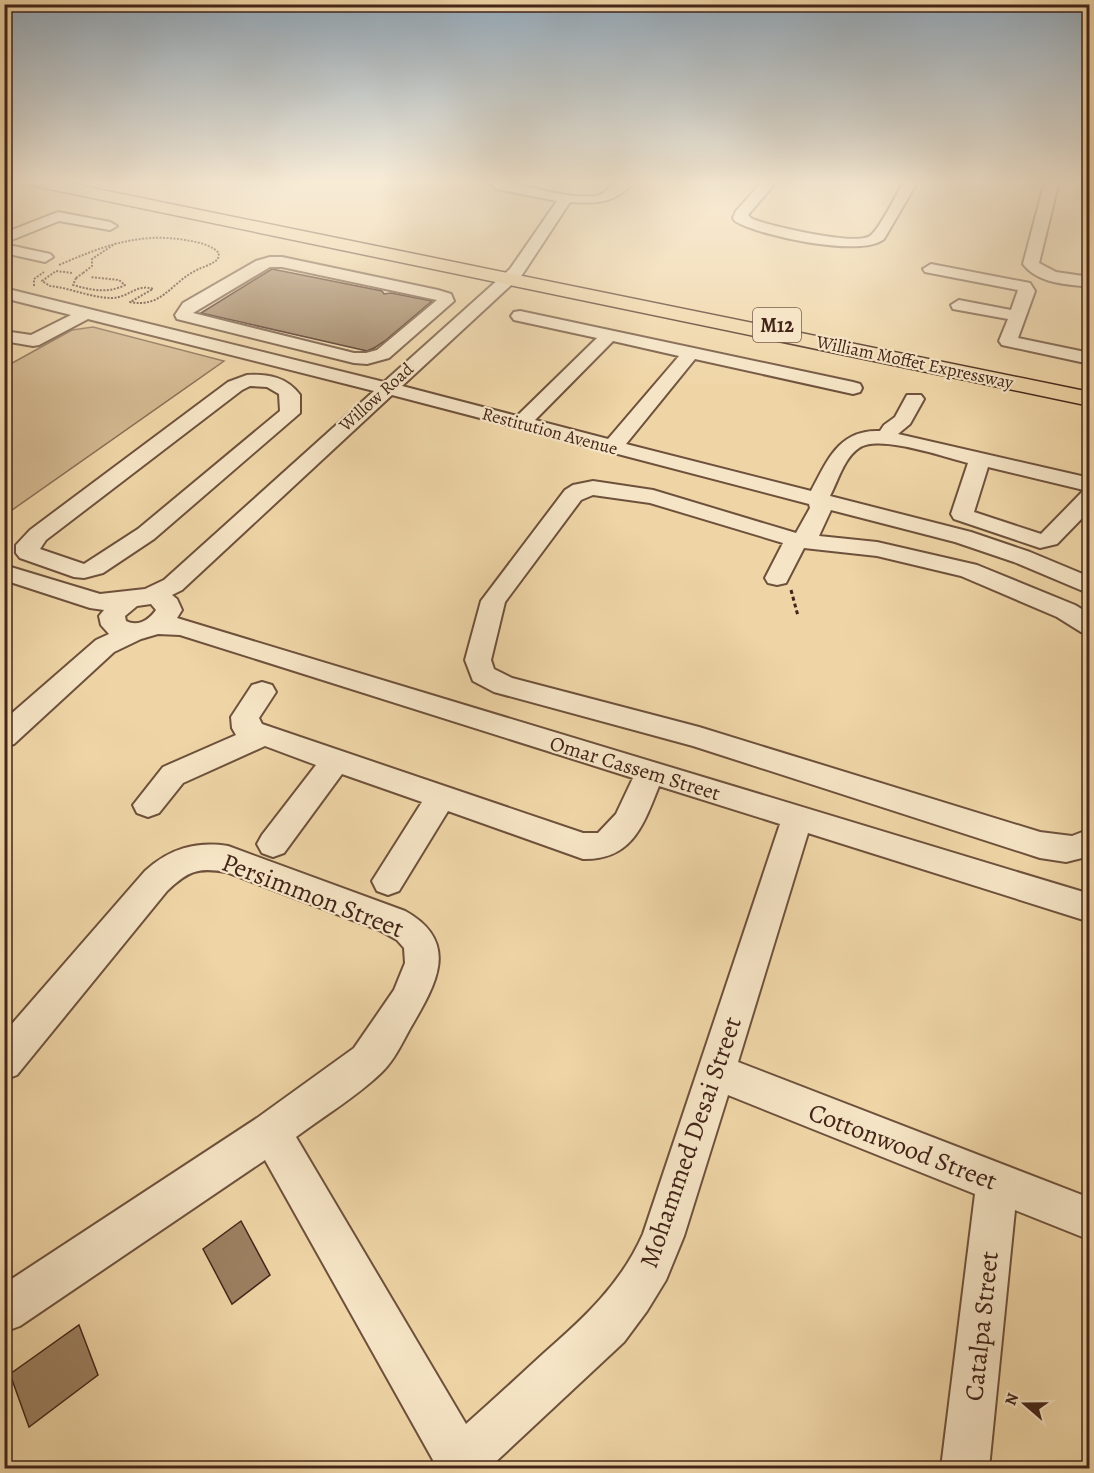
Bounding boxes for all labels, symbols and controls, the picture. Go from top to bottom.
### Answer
road number: M12 [753,308,801,342]
street label: William Moffet Expressway [813,329,1017,395]
street label: Willow Road [333,357,419,437]
street label: Restitution Avenue [480,401,620,461]
street label: Omar Cassem Street [547,729,724,807]
street label: Persimmon Street [217,845,409,946]
street label: Mohammed Desai Street [631,1012,750,1272]
street label: Cottonwood Street [803,1094,1003,1199]
street label: Catalpa Street [956,1249,1007,1403]
north arrow [995,1374,1055,1434]
text: N [1000,1390,1024,1408]

